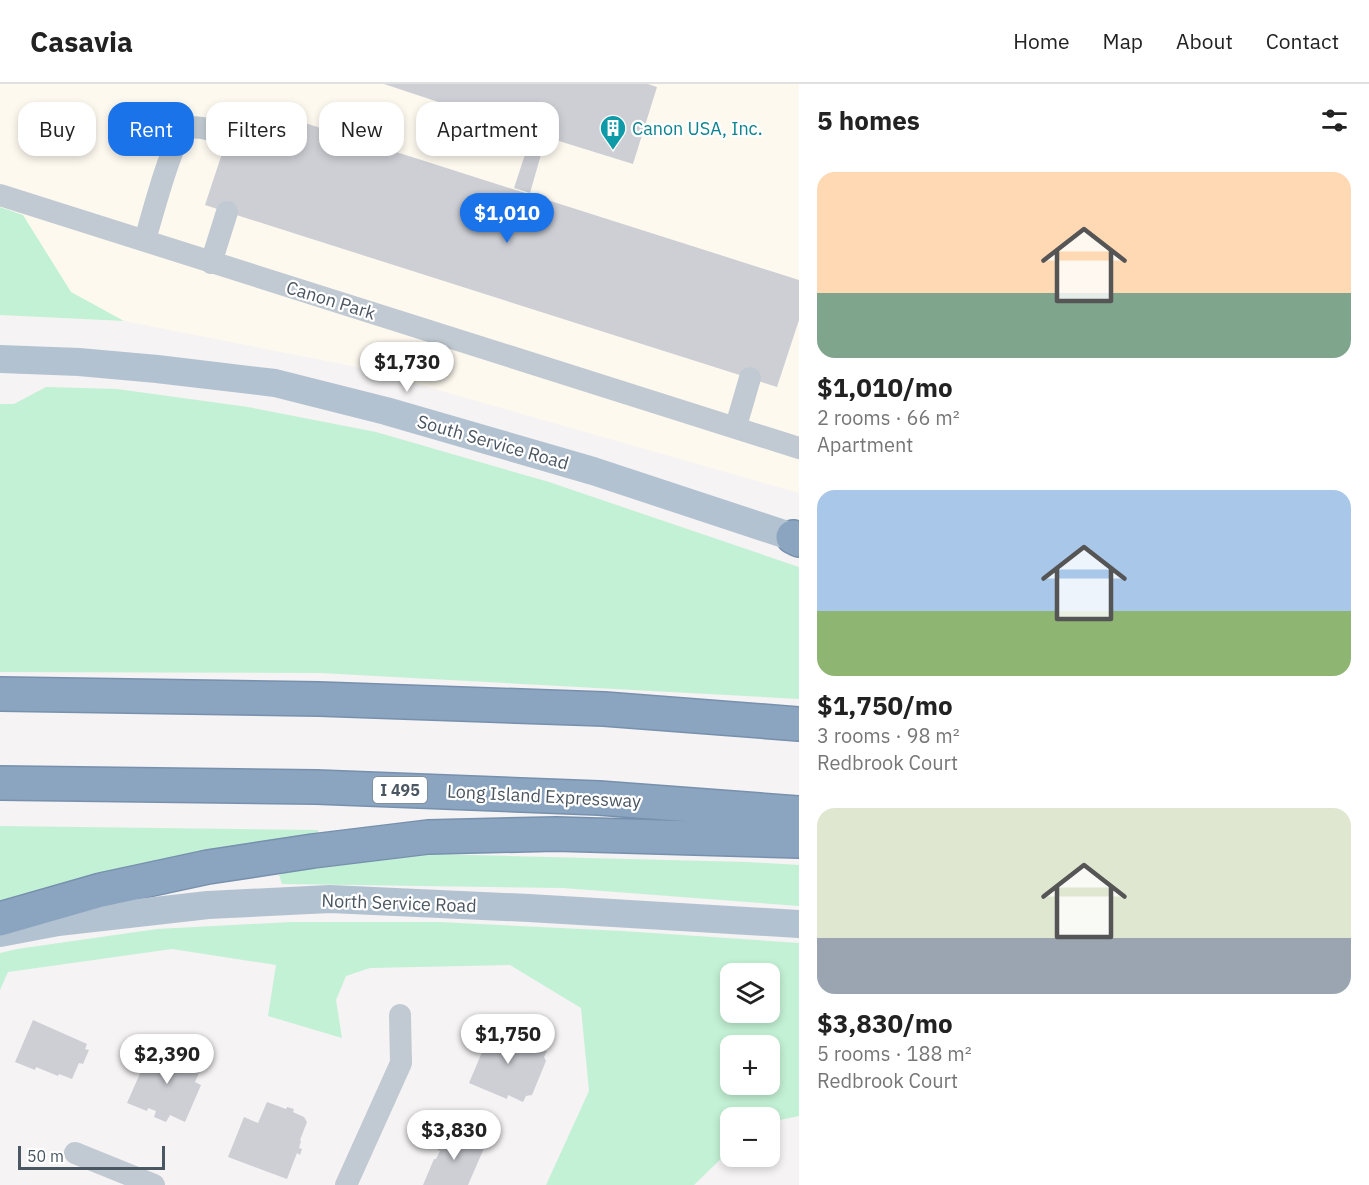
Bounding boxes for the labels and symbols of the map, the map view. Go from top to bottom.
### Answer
building icon: Canon USA, Inc. [598,113,628,151]
place label: Canon USA, Inc. [632,117,763,140]
pin: $1,010 [458,193,556,244]
street label: Canon Park [284,276,379,325]
pin: $1,730 [358,342,456,393]
street label: South Service Road [415,409,571,475]
road number: I 495 [373,777,427,803]
street label: Long Island Expressway [446,779,642,813]
street label: North Service Road [321,889,477,917]
pin: $1,750 [459,1014,557,1065]
pin: $2,390 [118,1034,216,1085]
pin: $3,830 [405,1110,503,1161]
scale bar [18,1143,165,1170]

